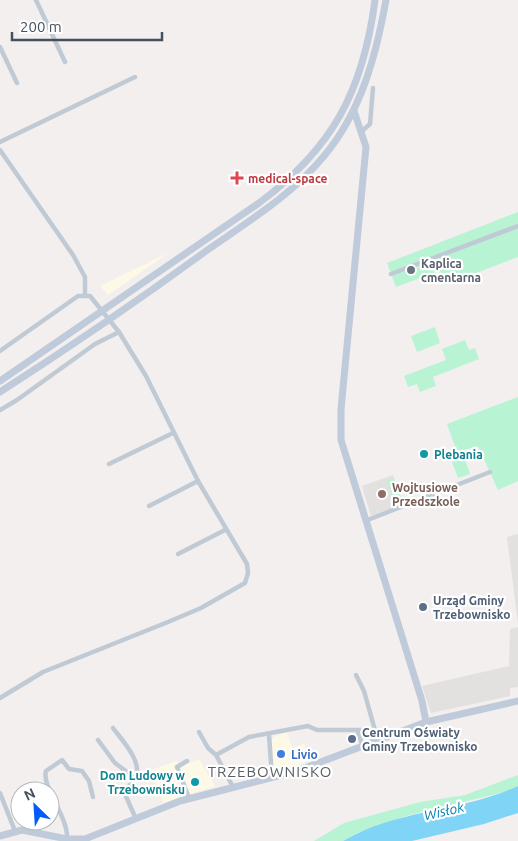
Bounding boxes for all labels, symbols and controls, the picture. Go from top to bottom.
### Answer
scale bar [12,10,162,42]
text: 200 m [20,18,62,35]
marker: medical-space [230,171,244,185]
place label: medical-space [248,172,328,185]
place label: Kaplica cmentarna [421,257,481,284]
marker: Kaplica cmentarna [405,264,417,276]
marker: Plebania [418,448,430,460]
place label: Plebania [434,448,483,461]
place label: Wojtusiowe Przedszkole [392,481,460,508]
marker: Wojtusiowe Przedszkole [376,488,388,500]
place label: Urząd Gminy Trzebownisko [433,594,510,621]
marker: Urząd Gminy Trzebownisko [417,601,429,613]
place label: Centrum Oświaty Gminy Trzebownisko [362,726,477,753]
marker: Centrum Oświaty Gminy Trzebownisko [346,733,358,745]
marker: Livio [275,748,287,760]
place label: Livio [291,748,318,761]
district label: TRZEBOWNISKO [208,763,332,780]
place label: Dom Ludowy w Trzebownisku [100,769,186,796]
marker: Dom Ludowy w Trzebownisku [189,776,201,788]
north arrow [10,781,60,831]
text: N [21,785,38,804]
water label: Wisłok [422,798,466,823]

